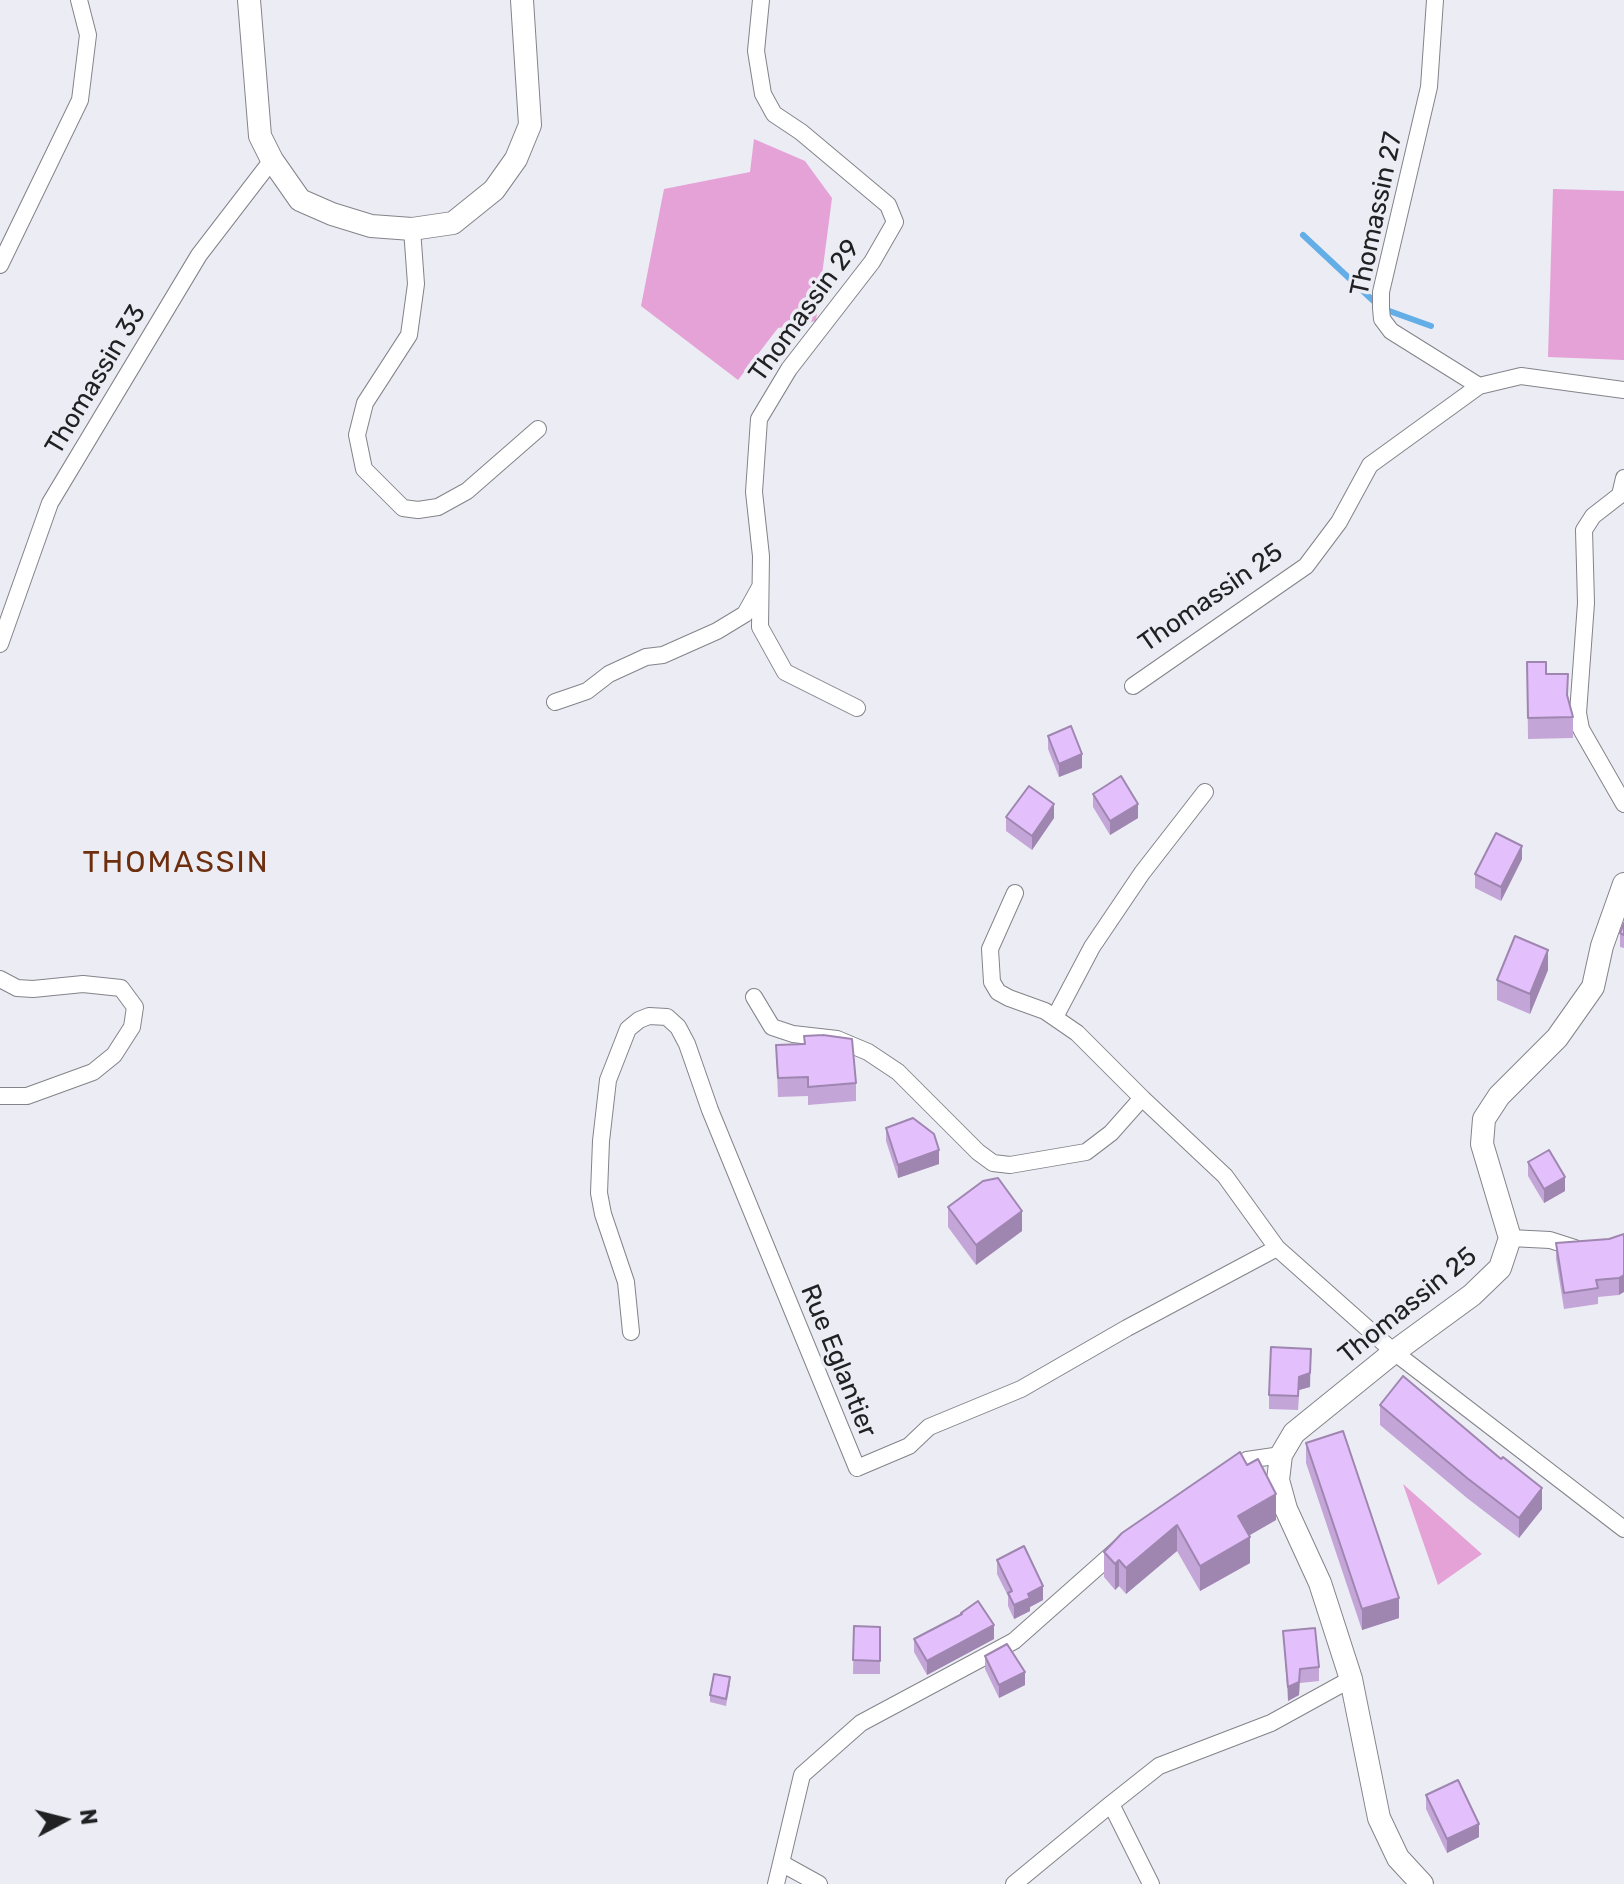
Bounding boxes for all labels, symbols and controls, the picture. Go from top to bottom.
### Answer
street label: Thomassin 27 [1344,129,1410,299]
street label: Thomassin 29 [743,234,867,388]
street label: Thomassin 33 [39,300,153,460]
street label: Thomassin 25 [1133,537,1289,659]
district label: THOMASSIN [82,845,270,881]
street label: Thomassin 25 [1333,1241,1483,1371]
street label: Rue Eglantier [793,1280,883,1442]
north arrow [24,1780,104,1860]
text: N [74,1808,103,1827]

